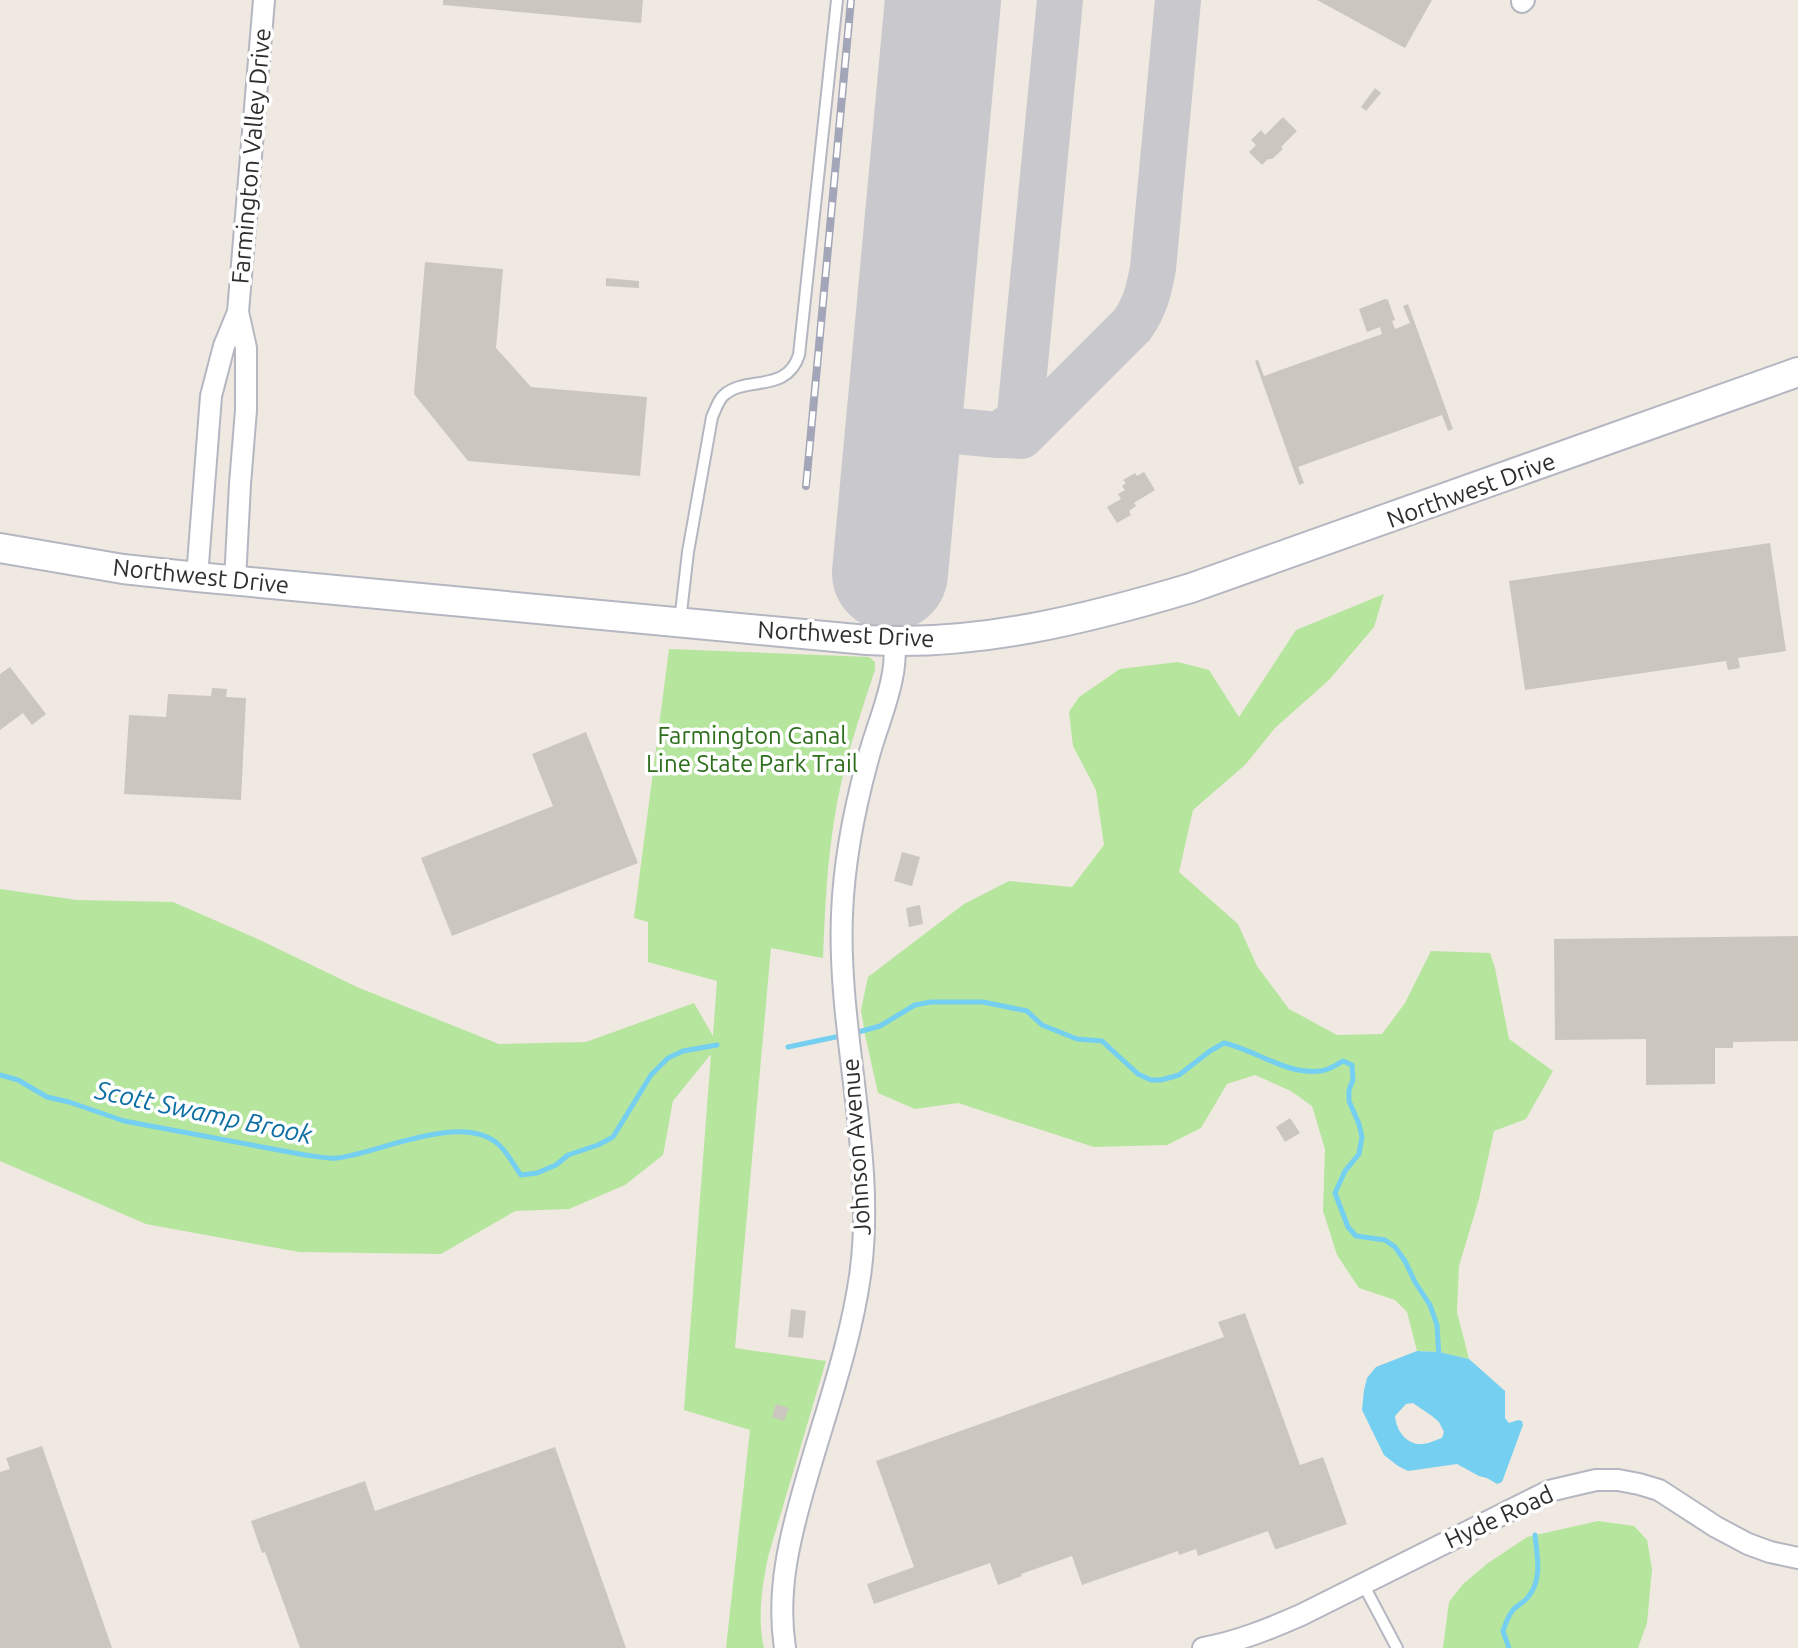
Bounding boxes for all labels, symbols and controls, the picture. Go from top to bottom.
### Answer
street label: Farmington Valley Drive [226,27,276,285]
street label: Northwest Drive [1383,447,1559,533]
street label: Northwest Drive [111,553,291,599]
street label: Northwest Drive [757,616,935,652]
park label: Farmington Canal Line State Park Trail [646,722,858,777]
street label: Johnson Avenue [836,1057,876,1237]
water label: Scott Swamp Brook [92,1075,316,1149]
street label: Hyde Road [1441,1480,1557,1554]

